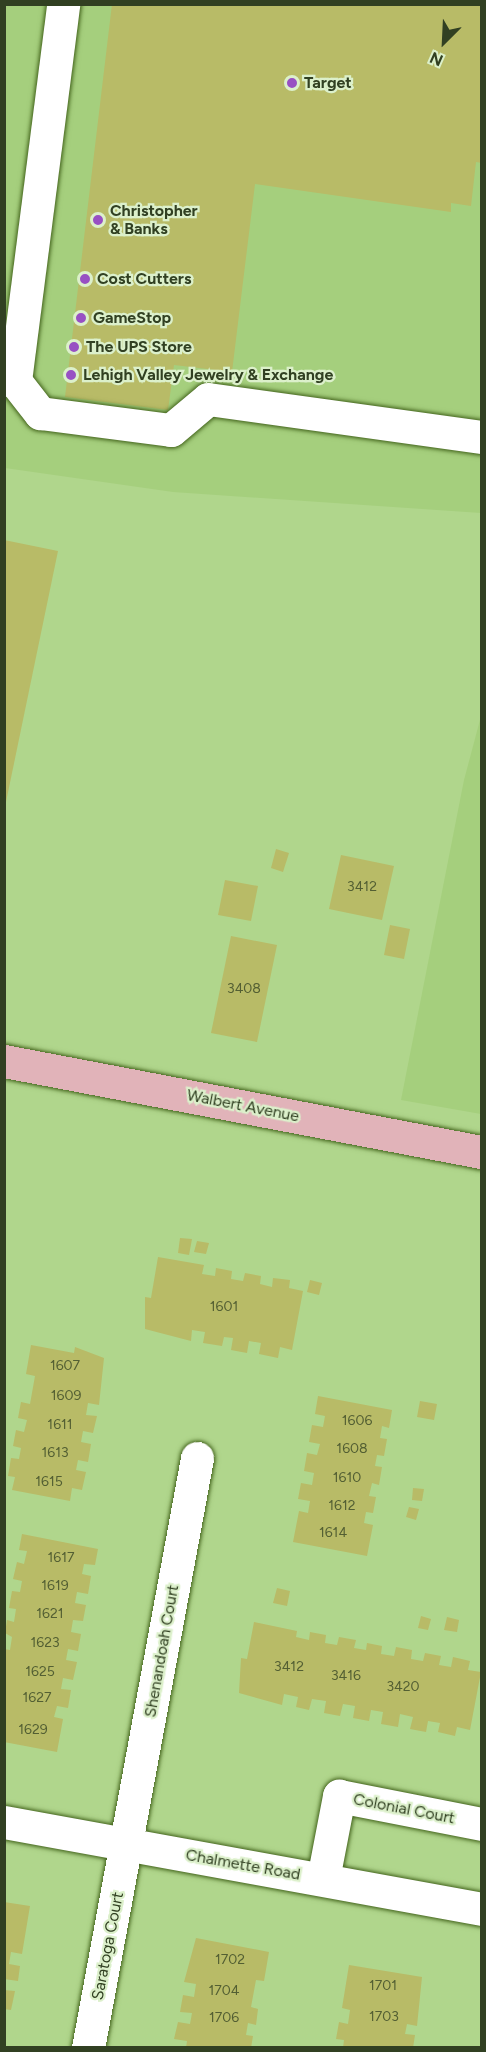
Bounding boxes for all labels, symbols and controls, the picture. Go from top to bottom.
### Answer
north arrow [414,12,474,72]
text: N [427,48,446,70]
place label: Target [304,73,352,93]
marker: Target [285,76,299,90]
place label: Christopher & Banks [110,201,198,239]
marker: Christopher & Banks [91,213,105,227]
place label: Cost Cutters [97,269,191,289]
marker: Cost Cutters [78,272,92,286]
place label: GameStop [93,308,171,328]
marker: GameStop [74,311,88,325]
place label: The UPS Store [86,337,192,357]
marker: The UPS Store [67,340,81,354]
place label: Lehigh Valley Jewelry & Exchange [83,365,333,385]
marker: Lehigh Valley Jewelry & Exchange [64,368,78,382]
house number: 3412 [347,879,377,895]
house number: 3408 [227,981,261,997]
street label: Walbert Avenue [185,1086,301,1126]
house number: 1601 [210,1299,238,1315]
house number: 1607 [50,1358,80,1374]
house number: 1609 [51,1388,81,1404]
house number: 1606 [342,1413,372,1429]
house number: 1611 [47,1417,73,1433]
house number: 1608 [336,1441,368,1457]
house number: 1613 [41,1445,69,1461]
house number: 1610 [333,1470,361,1486]
house number: 1615 [35,1474,63,1490]
house number: 1612 [328,1498,356,1514]
house number: 1614 [319,1525,347,1541]
house number: 1617 [47,1550,75,1566]
house number: 1619 [41,1578,69,1594]
street label: Shenandoah Court [141,1583,183,1719]
house number: 1621 [36,1606,64,1622]
house number: 1623 [30,1635,60,1651]
house number: 3412 [274,1659,304,1675]
house number: 1625 [25,1664,55,1680]
house number: 3416 [331,1668,361,1684]
house number: 3420 [386,1679,420,1695]
house number: 1627 [22,1690,52,1706]
house number: 1629 [18,1722,48,1738]
street label: Colonial Court [352,1790,456,1828]
street label: Chalmette Road [184,1845,302,1885]
street label: Saratoga Court [88,1890,128,2002]
house number: 1702 [215,1952,245,1968]
house number: 1701 [369,1978,397,1994]
house number: 1704 [209,1983,239,1999]
house number: 1703 [369,2009,399,2025]
house number: 1706 [209,2010,239,2026]

